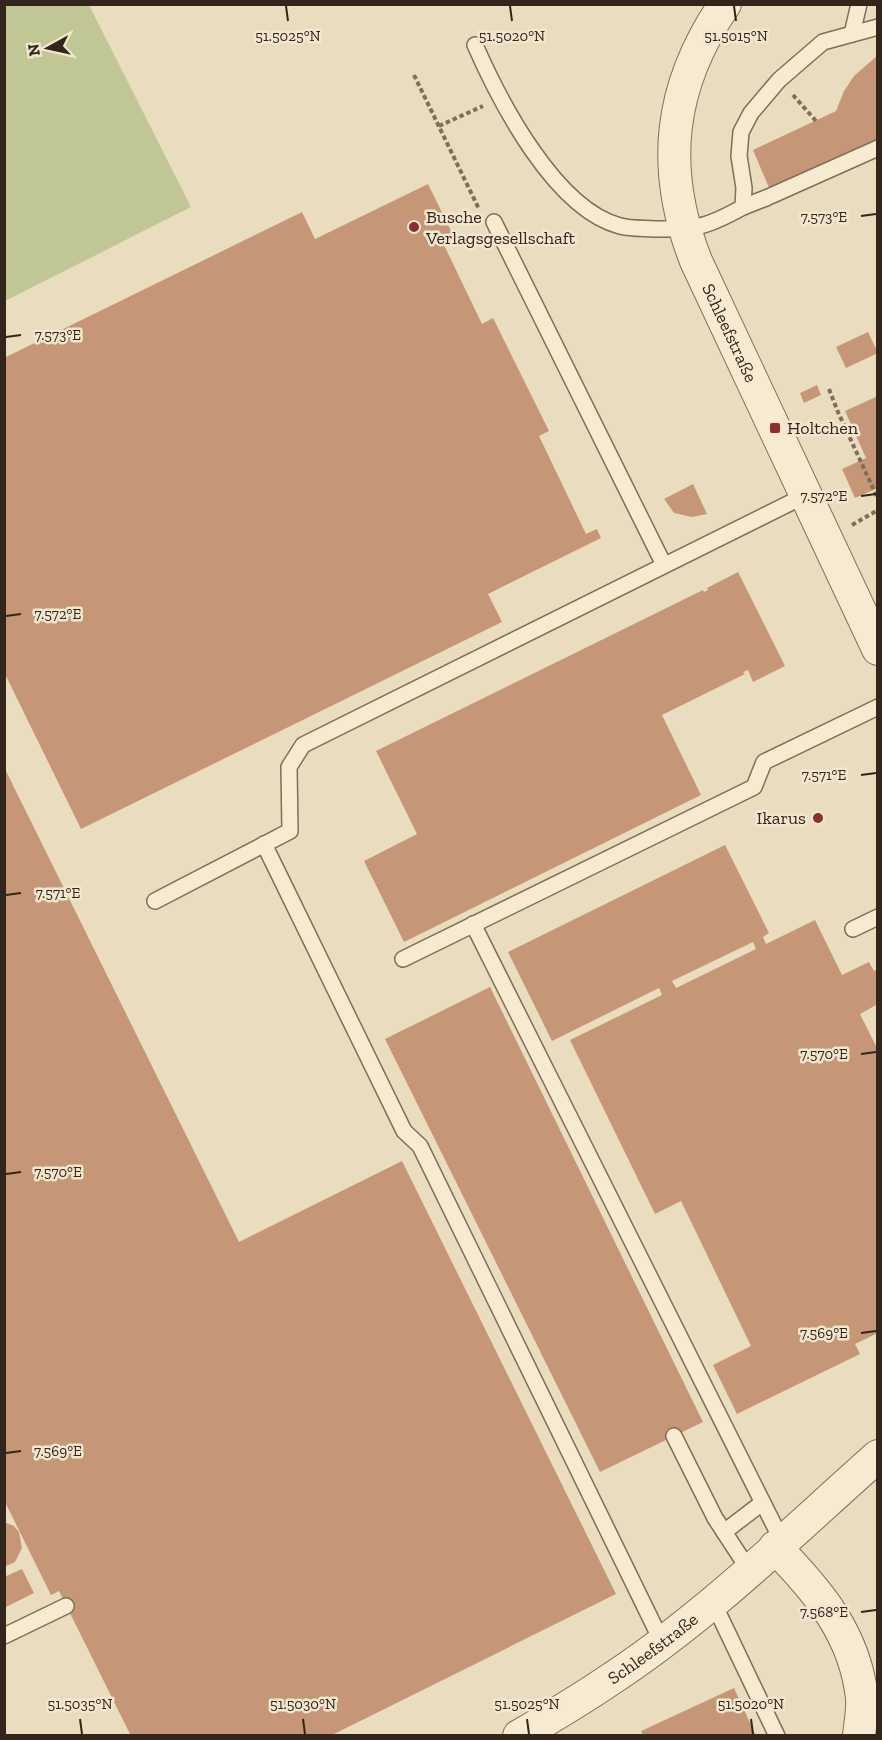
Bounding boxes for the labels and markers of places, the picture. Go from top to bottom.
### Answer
place label: Busche Verlagsgesellschaft [425,206,576,249]
marker: Busche Verlagsgesellschaft [407,220,421,234]
place label: Holtchen [787,417,859,439]
marker: Holtchen [768,421,782,435]
place label: Ikarus [757,807,806,829]
marker: Ikarus [811,811,825,825]

